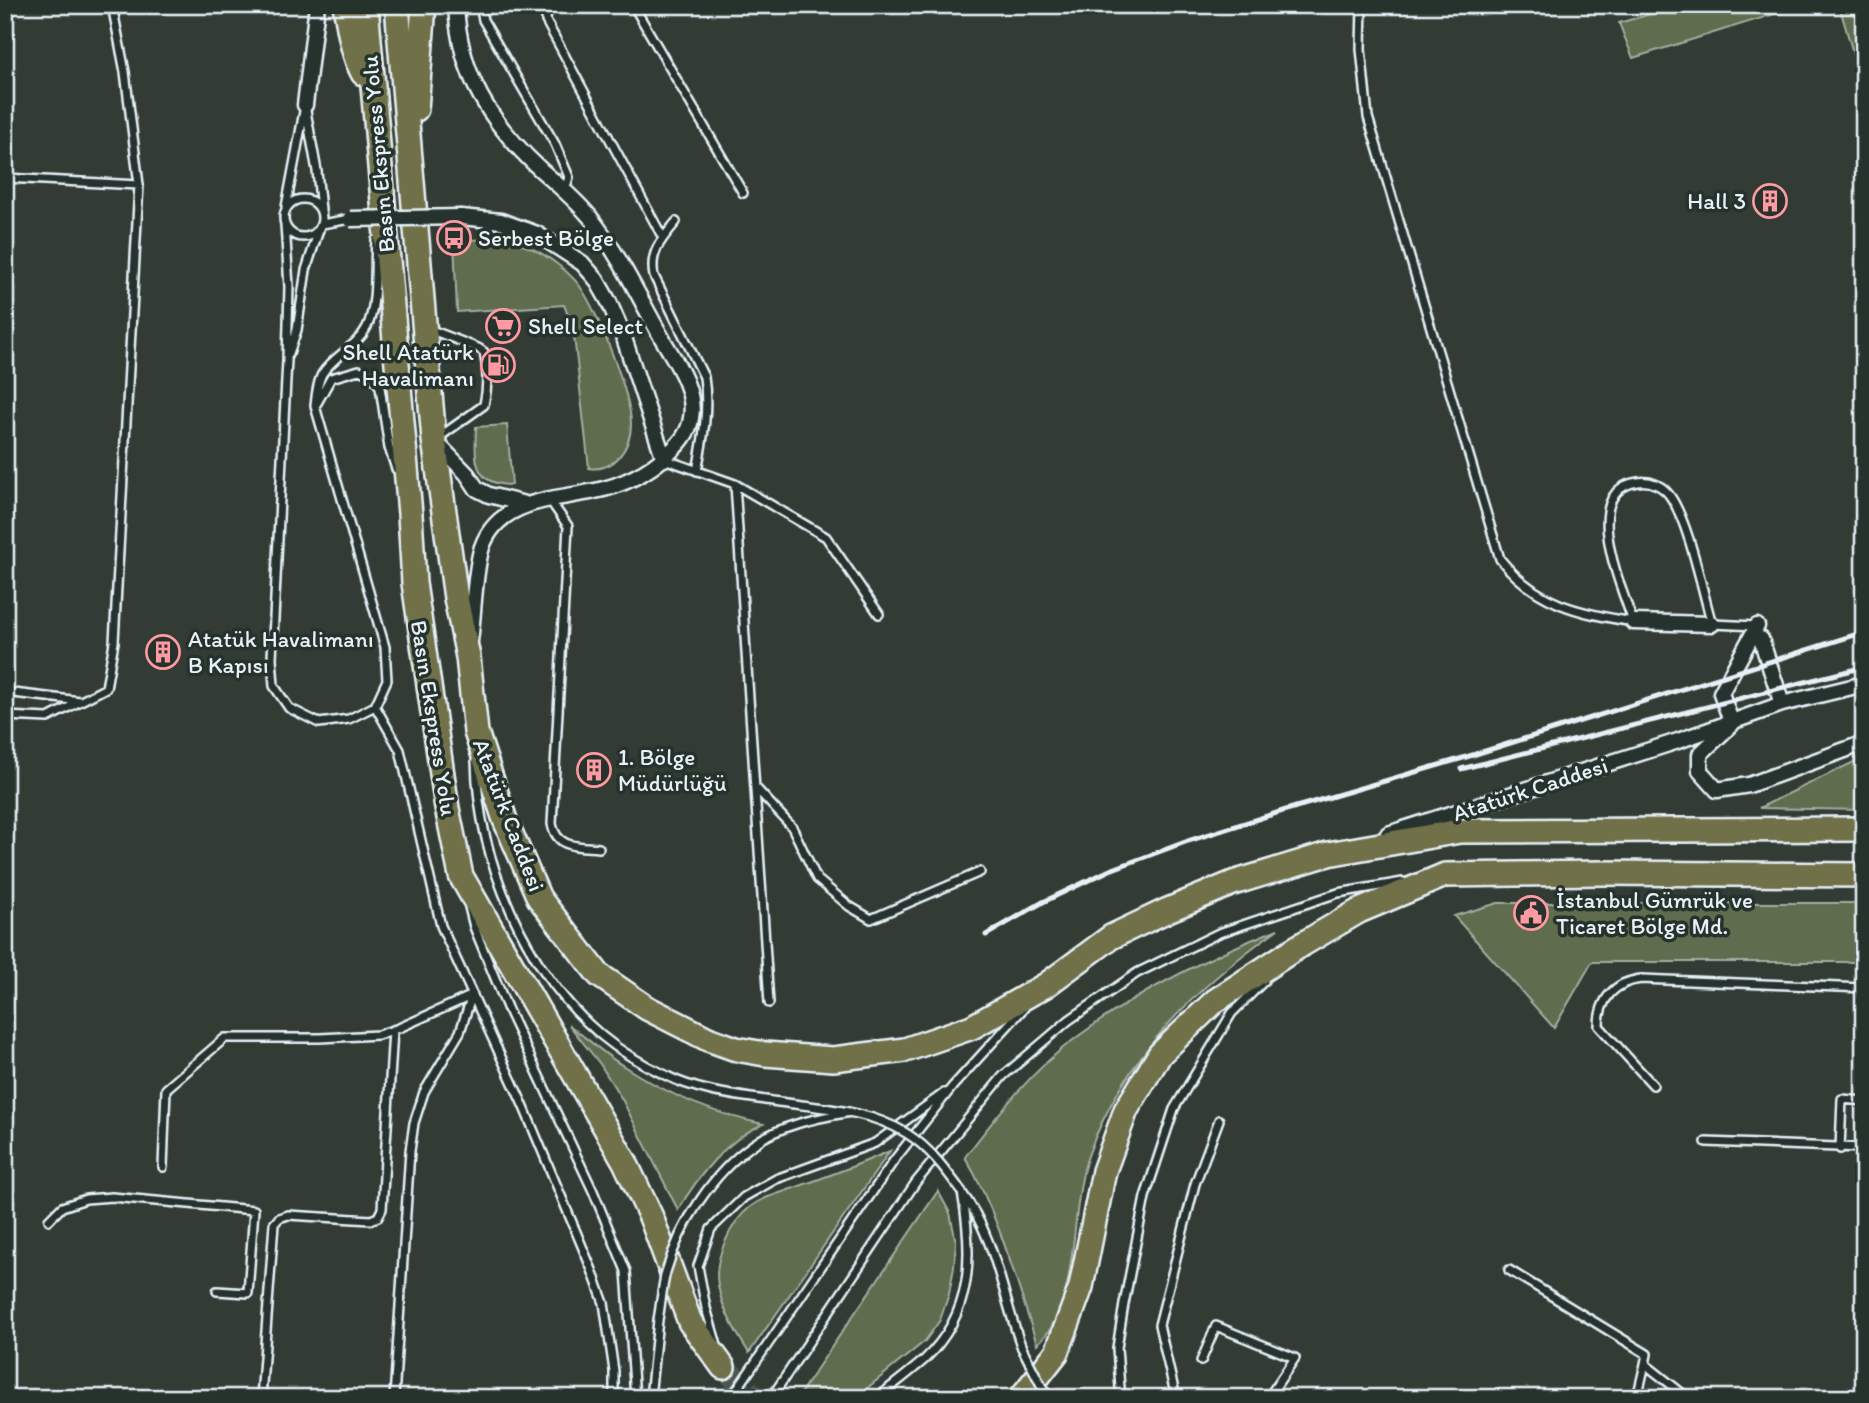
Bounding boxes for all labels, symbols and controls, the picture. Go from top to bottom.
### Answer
street label: Basın Ekspress Yolu [355,54,401,254]
building icon: Hall 3 [1751,182,1789,220]
place label: Hall 3 [1687,187,1746,215]
bus stop icon: Serbest Bölge [435,219,473,257]
place label: Serbest Bölge [478,224,614,252]
supermarket icon: Shell Select [484,307,522,345]
place label: Shell Select [528,312,643,340]
place label: Shell Atatürk Havalimanı [343,338,474,392]
fuel station icon: Shell Atatürk Havalimanı [479,346,517,384]
street label: Basın Ekspress Yolu [405,618,463,818]
place label: Atatük Havalimanı B Kapısı [188,625,374,679]
building icon: Atatük Havalimanı B Kapısı [144,633,182,671]
street label: Atatürk Caddesi [467,735,551,895]
place label: 1. Bölge Müdürlüğü [618,743,727,797]
building icon: 1. Bölge Müdürlüğü [575,751,613,789]
street label: Atatürk Caddesi [1449,751,1611,827]
place label: İstanbul Gümrük ve Ticaret Bölge Md. [1556,886,1753,940]
public building icon: İstanbul Gümrük ve Ticaret Bölge Md. [1512,894,1550,932]

